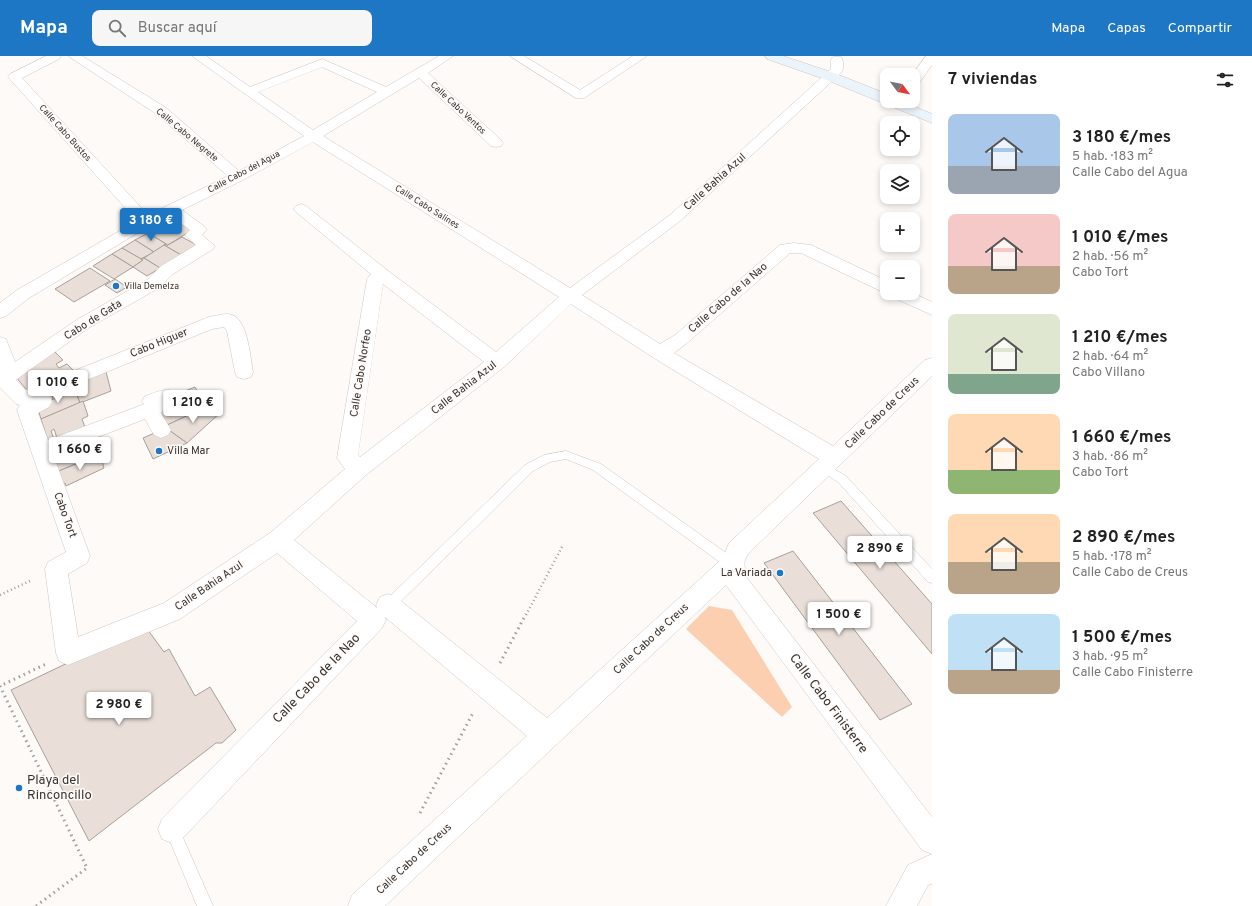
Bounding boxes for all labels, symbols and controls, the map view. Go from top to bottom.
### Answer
search box [92,10,372,46]
text: Mapa [20,16,68,40]
icon: search [106,17,128,39]
text: Buscar aquí [138,19,217,38]
text: Mapa [1051,20,1085,37]
text: Capas [1107,20,1146,37]
text: Compartir [1168,20,1232,37]
north arrow [880,68,920,108]
map controls [880,68,920,300]
text: 7 viviendas [948,69,1037,91]
icon: filters [1214,69,1236,91]
street label: Calle Cabo Ventos [428,79,488,137]
street label: Calle Cabo Bustos [37,102,93,164]
street label: Calle Cabo Negrete [154,106,220,164]
button: locate [880,116,920,156]
text: 3 180 €/mes [1072,127,1171,149]
icon: home [980,130,1028,178]
street label: Calle Cabo del Agua [206,148,282,196]
text: 5 hab. · 183 m² [1072,149,1153,165]
street label: Calle Bahia Azul [681,150,749,214]
button: layers [880,164,920,204]
text: Calle Cabo del Agua [1072,165,1188,181]
street label: Calle Cabo Salines [393,183,461,231]
pin: 3 180 € [114,208,188,242]
button: + [880,212,920,252]
text: 3 180 € [129,213,173,229]
text: 1 010 €/mes [1072,227,1168,249]
icon: home [980,230,1028,278]
text: 2 hab. · 56 m² [1072,249,1148,265]
street label: Calle Cabo de la Nao [685,260,771,336]
button: − [880,260,920,300]
text: Cabo Tort [1072,265,1128,281]
marker: Villa Demelza [111,281,121,291]
place label: Villa Demelza [124,281,179,292]
street label: Cabo de Gata [61,297,125,343]
street label: Cabo Higuer [128,325,191,361]
text: 1 210 €/mes [1072,327,1168,349]
street label: Calle Cabo Norfeo [347,328,375,418]
icon: home [980,330,1028,378]
text: 2 hab. · 64 m² [1072,349,1148,365]
street label: Calle Bahia Azul [428,358,500,418]
text: Cabo Villano [1072,365,1145,381]
pin: 1 010 € [21,370,95,404]
street label: Calle Cabo de Creus [842,374,922,452]
text: 1 010 € [37,375,79,391]
pin: 1 210 € [156,390,230,424]
text: 1 210 € [172,395,214,411]
text: 1 660 €/mes [1072,427,1171,449]
icon: home [980,430,1028,478]
pin: 1 660 € [43,437,117,471]
text: 1 660 € [58,442,102,458]
place label: Villa Mar [167,444,211,458]
marker: Villa Mar [154,446,164,456]
text: 3 hab. · 86 m² [1072,449,1148,465]
text: Cabo Tort [1072,465,1128,481]
street label: Cabo Tort [50,490,80,540]
text: 2 890 €/mes [1072,527,1175,549]
icon: home [980,530,1028,578]
pin: 2 890 € [843,536,917,570]
text: 2 890 € [856,541,904,557]
text: 5 hab. · 178 m² [1072,549,1152,565]
street label: Calle Bahia Azul [172,558,246,614]
text: Calle Cabo de Creus [1072,565,1188,581]
place label: La Variada [721,566,772,580]
marker: La Variada [775,568,785,578]
street label: Calle Cabo de Creus [610,600,692,678]
pin: 1 500 € [802,602,876,636]
text: 1 500 € [816,607,862,623]
text: 1 500 €/mes [1072,627,1172,649]
icon: home [980,630,1028,678]
street label: Calle Cabo de la Nao [270,631,364,727]
text: 3 hab. · 95 m² [1072,649,1148,665]
street label: Calle Cabo Finisterre [785,651,871,757]
text: Calle Cabo Finisterre [1072,665,1193,681]
pin: 2 980 € [82,692,156,726]
text: 2 980 € [95,697,143,713]
place label: Playa del Rinconcillo [27,773,92,804]
marker: Playa del Rinconcillo [14,783,24,793]
street label: Calle Cabo de Creus [373,820,455,898]

